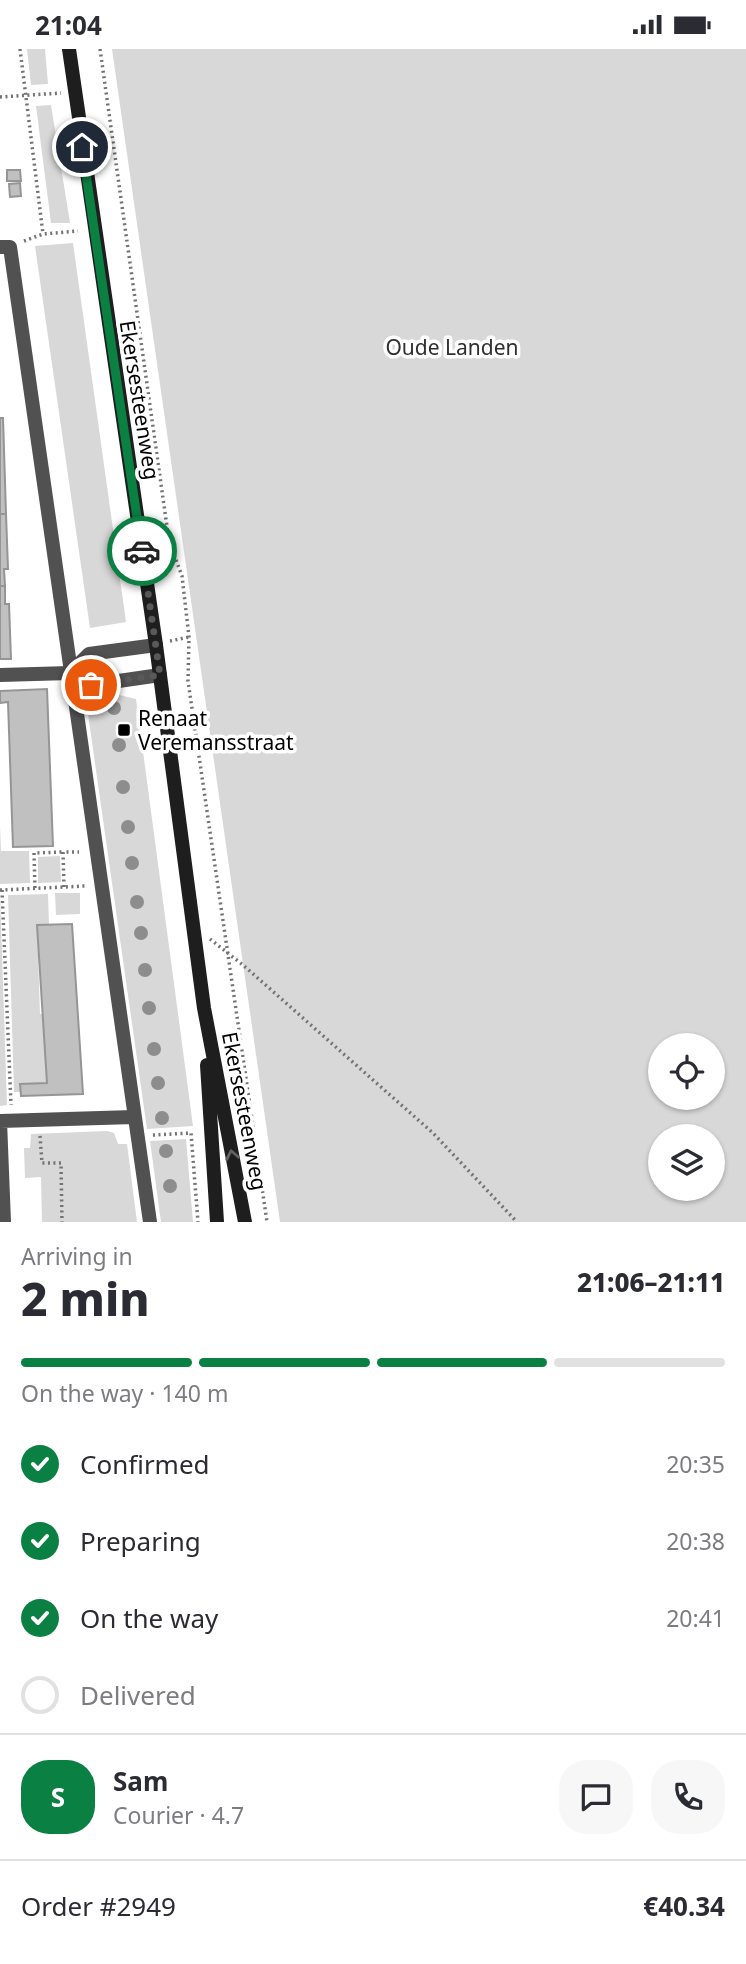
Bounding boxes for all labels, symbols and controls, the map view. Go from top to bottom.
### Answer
text: 21:04 [35,7,102,43]
pin [52,117,112,177]
icon: home [63,128,101,166]
street label: Ekersesteenweg [114,318,166,482]
park label: Oude Landen [385,333,519,361]
courier [107,516,177,586]
icon: car [123,532,161,570]
pin [61,655,121,715]
icon: bag [72,666,110,704]
place label: Renaat Veremansstraat [138,704,294,756]
marker: Renaat Veremansstraat [116,722,132,738]
street label: Ekersesteenweg [216,1029,274,1193]
map controls [648,1033,725,1201]
button: locate [648,1033,725,1110]
button: layers [648,1124,725,1201]
one-way arrow [225,1149,240,1161]
text: Arriving in [21,1240,133,1272]
text: 21:06–21:11 [577,1264,725,1300]
text: 2 min [21,1267,150,1329]
text: On the way · 140 m [21,1377,228,1409]
icon: check [21,1445,59,1483]
text: Confirmed [80,1446,210,1482]
text: 20:35 [666,1448,725,1480]
icon: check [21,1522,59,1560]
text: Preparing [80,1523,201,1559]
text: 20:38 [666,1525,725,1557]
icon: check [21,1599,59,1637]
text: On the way [80,1600,218,1636]
text: 20:41 [666,1602,725,1634]
text: Delivered [80,1677,196,1713]
button: chat [559,1760,633,1834]
button: phone [651,1760,725,1834]
text: Sam [113,1763,168,1799]
text: S [51,1779,65,1815]
text: Courier · 4.7 [113,1799,244,1831]
text: Order #2949 [21,1888,176,1924]
text: €40.34 [643,1888,725,1924]

